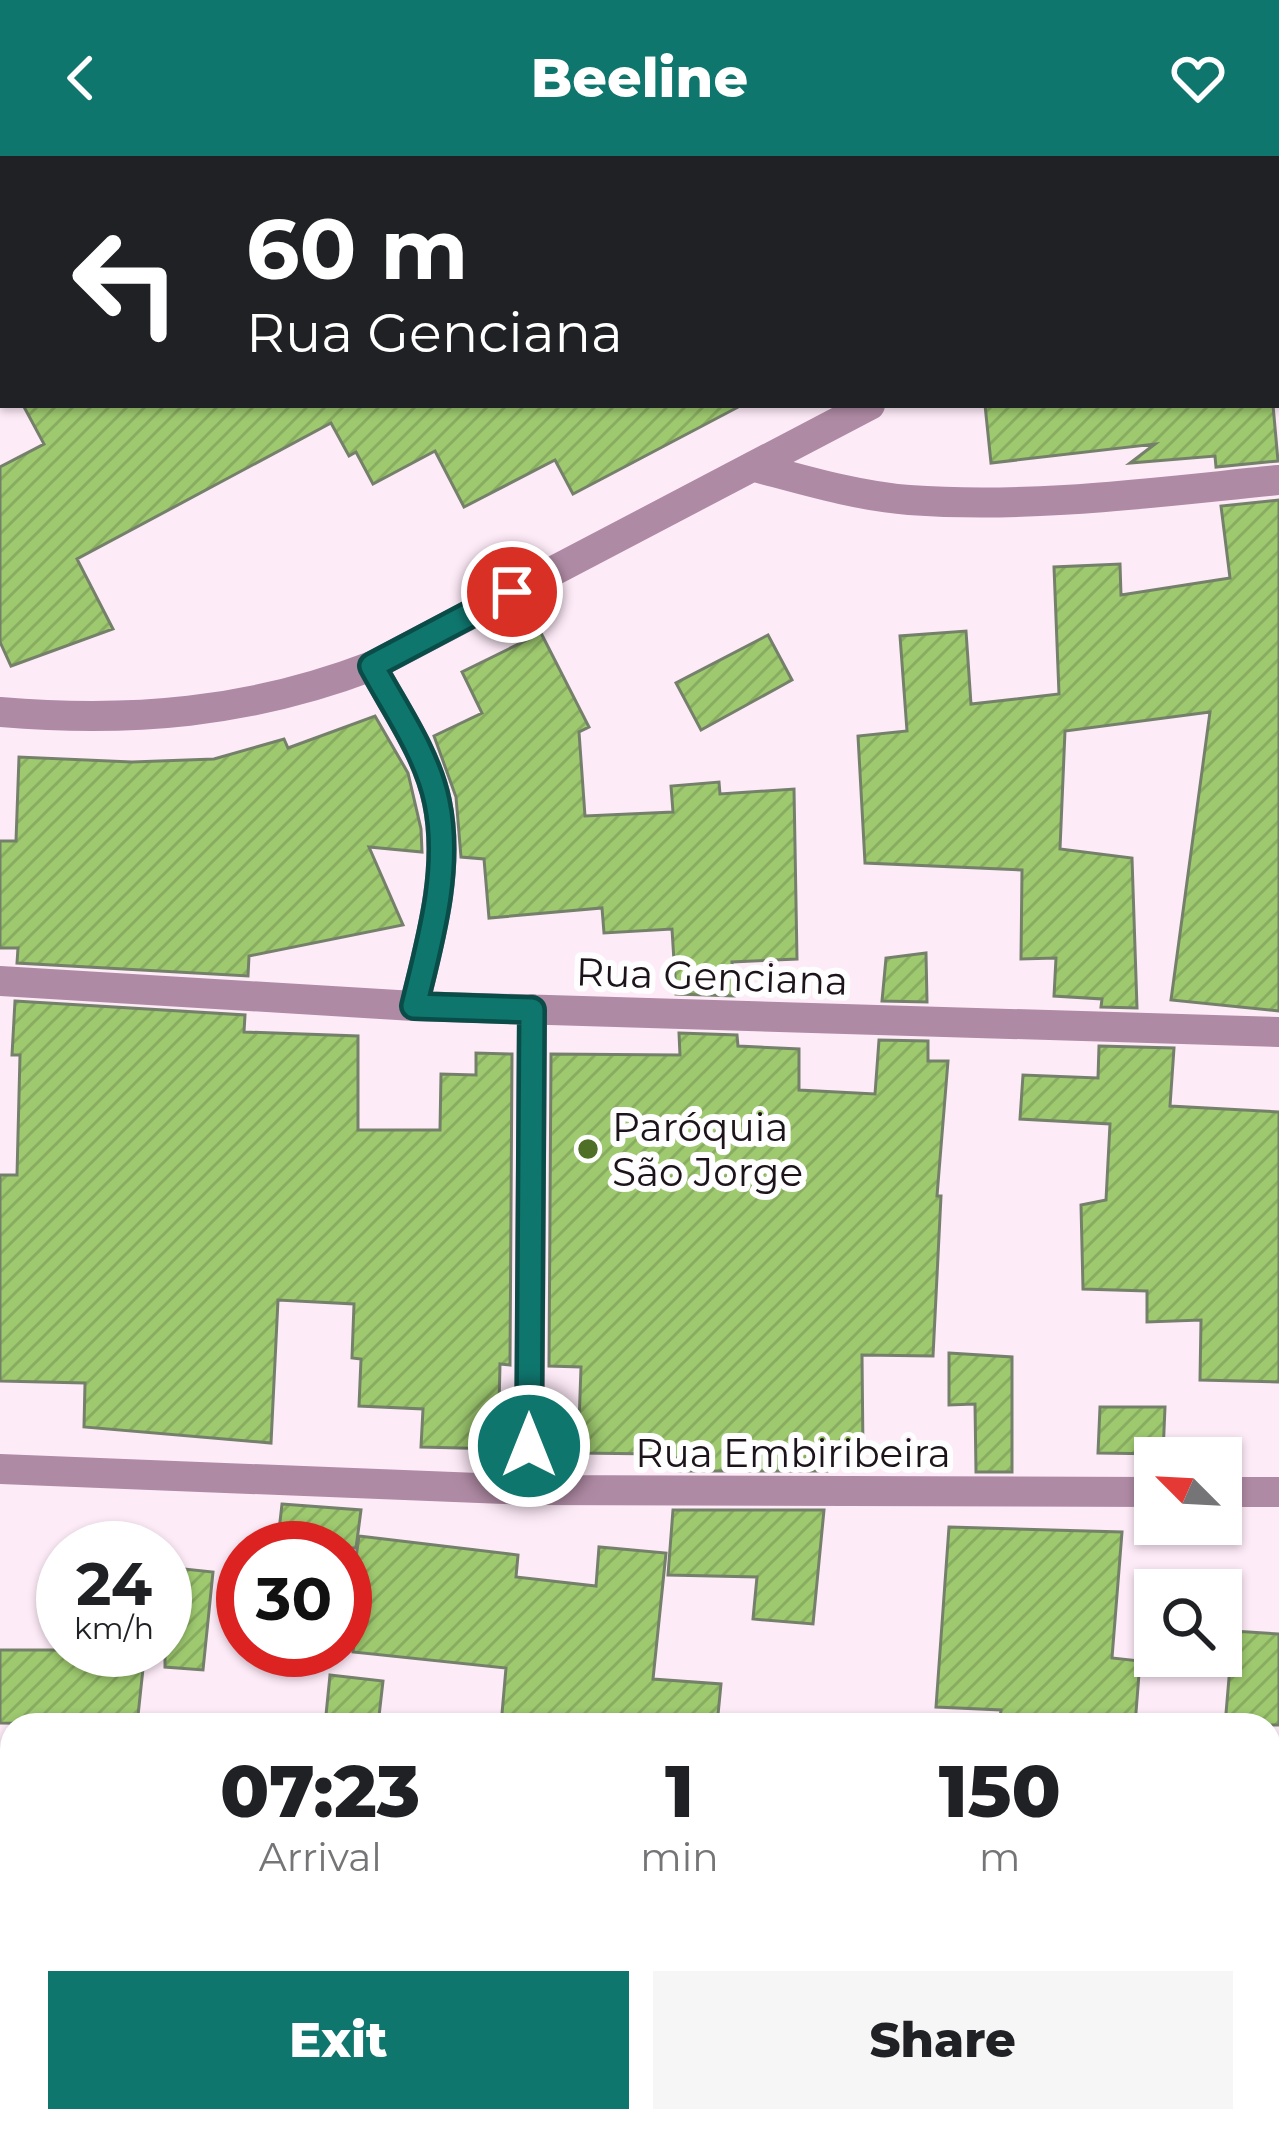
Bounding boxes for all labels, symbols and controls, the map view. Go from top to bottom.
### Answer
icon: back [48,45,114,111]
text: Beeline [531,45,748,111]
icon: heart [1165,45,1231,111]
text: 60 m [246,198,468,300]
icon: left [48,204,204,360]
text: Rua Genciana [246,300,623,366]
pin [461,541,563,643]
icon: arrive [479,559,545,625]
street label: Rua Genciana [575,947,849,1005]
place label: Paróquia São Jorge [612,1103,803,1196]
marker: Paróquia São Jorge [575,1136,601,1162]
position arrow [466,1383,592,1509]
street label: Rua Embiribeira [635,1429,951,1477]
north arrow [1134,1437,1242,1545]
map controls [1134,1437,1242,1677]
speed limit sign: 30 [216,1521,372,1677]
text: 24 [76,1547,152,1620]
button: search [1134,1569,1242,1677]
text: km/h [74,1610,154,1647]
text: 07:23 [220,1747,420,1835]
text: 1 [665,1747,694,1835]
text: 150 [939,1747,1061,1835]
text: Arrival [259,1833,382,1881]
text: min [640,1833,719,1881]
text: m [979,1833,1020,1881]
button: Exit [48,1971,629,2109]
button: Share [653,1971,1233,2109]

